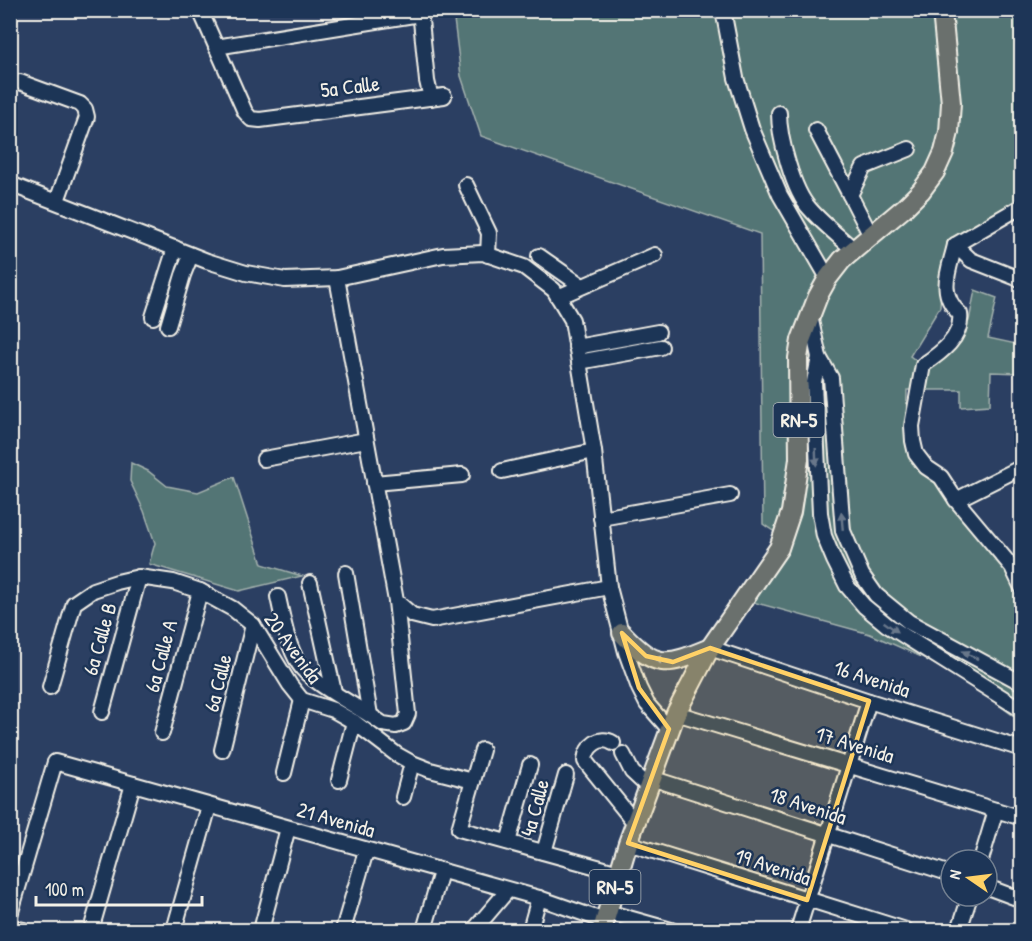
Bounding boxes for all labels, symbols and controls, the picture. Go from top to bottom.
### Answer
street label: 5a Calle [319,69,381,104]
road number: RN-5 [774,403,824,437]
one-way arrow [812,448,821,467]
one-way arrow [837,511,847,530]
street label: 6a Calle B [75,599,124,678]
street label: 20 Avenida [258,606,329,689]
street label: 6a Calle A [137,617,184,695]
one-way arrow [883,621,899,632]
one-way arrow [962,650,979,660]
street label: 6a Calle [196,651,239,715]
street label: 16 Avenida [830,653,914,704]
one-way arrow [653,656,672,665]
street label: 17 Avenida [812,719,898,770]
street label: 4a Calle [513,776,556,840]
street label: 18 Avenida [766,780,850,832]
street label: 21 Avenida [294,795,379,844]
street label: 19 Avenida [732,841,815,892]
north arrow [939,848,999,908]
text: N [943,867,966,881]
scale bar [36,869,202,907]
road number: RN-5 [590,870,640,904]
text: 100 m [45,877,84,902]

